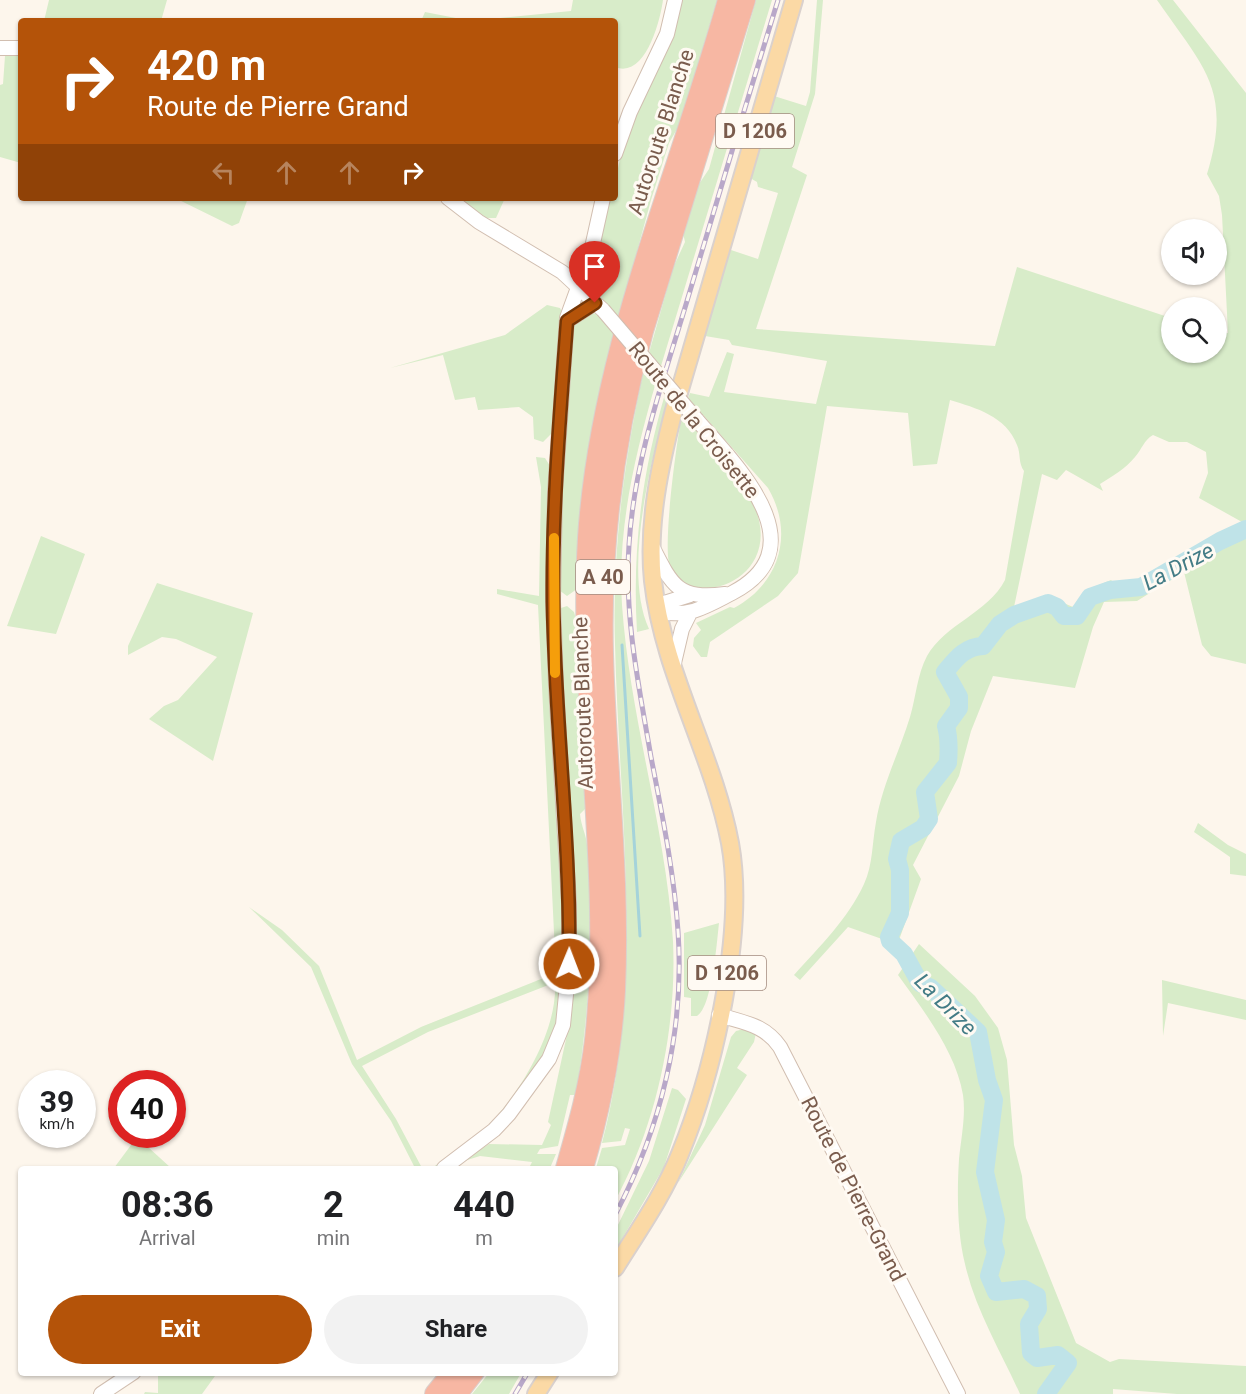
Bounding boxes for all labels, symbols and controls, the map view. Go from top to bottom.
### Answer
text: 420 m [147,41,266,90]
icon: right [48,42,126,120]
street label: Autoroute Blanche [623,46,699,218]
text: Route de Pierre Grand [147,91,409,123]
road number: D 1206 [716,114,794,148]
icon: left [207,156,240,189]
icon: ahead [270,156,303,189]
icon: ahead [333,156,366,189]
icon: right [396,156,429,189]
map controls [1161,219,1227,363]
button: sound [1161,219,1227,285]
pin [569,241,620,303]
icon: arrive [578,250,611,283]
button: search [1161,297,1227,363]
street label: Route de la Croisette [624,337,764,503]
water label: La Drize [1139,537,1218,595]
road number: A 40 [576,560,630,594]
street label: Autoroute Blanche [568,616,598,790]
position arrow [537,932,601,996]
road number: D 1206 [688,956,766,990]
water label: La Drize [910,968,982,1040]
speed limit sign: 40 [108,1070,186,1148]
text: 39 [40,1084,74,1119]
street label: Route de Pierre-Grand [796,1093,910,1285]
text: km/h [39,1115,75,1133]
text: 08:36 [121,1184,214,1226]
text: 2 [323,1184,344,1226]
text: 440 [453,1184,515,1226]
text: Arrival [139,1226,196,1250]
text: min [317,1226,350,1250]
text: m [475,1226,493,1250]
button: Exit [48,1295,312,1364]
button: Share [324,1295,588,1364]

